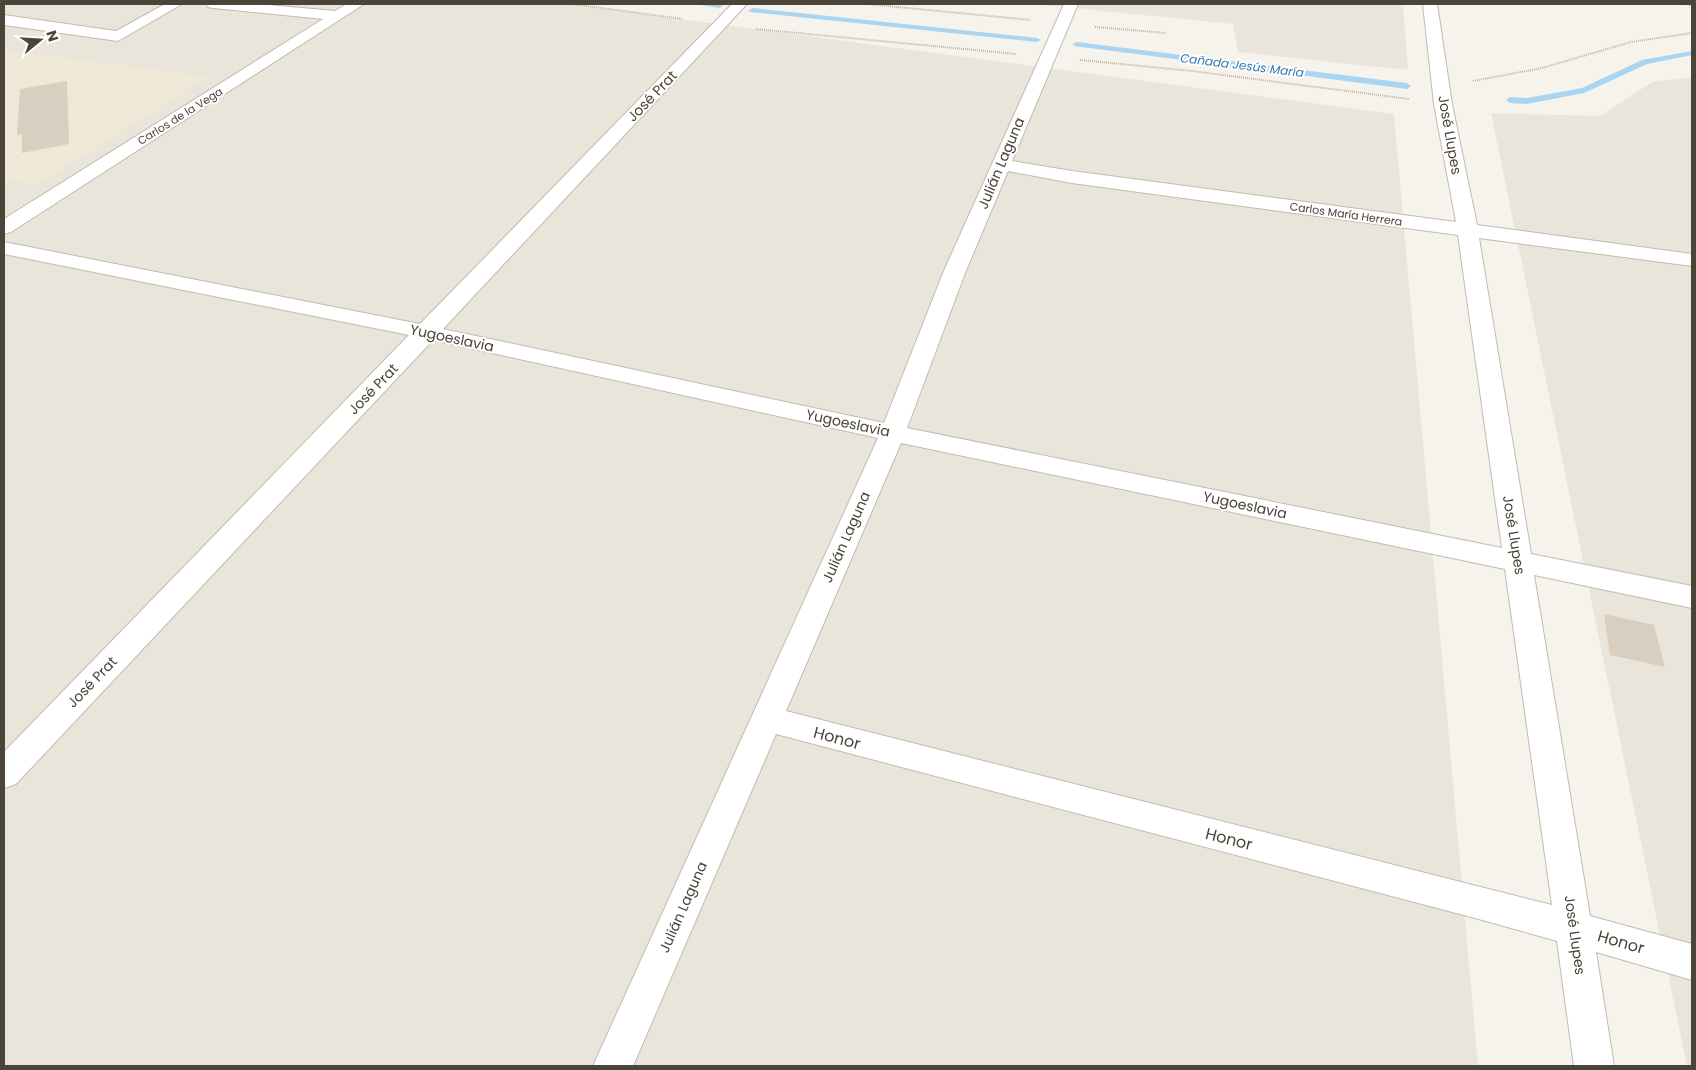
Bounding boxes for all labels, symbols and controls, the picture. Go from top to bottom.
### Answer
north arrow [15,15,65,65]
text: N [41,28,64,44]
water label: Cañada Jesús María [1179,49,1305,81]
street label: José Prat [623,66,681,126]
street label: Carlos de la Vega [134,83,226,149]
street label: José Llupes [1433,94,1467,176]
street label: Julián Laguna [973,114,1029,212]
street label: Carlos María Herrera [1289,198,1403,230]
street label: Yugoeslavia [408,319,496,357]
street label: José Prat [344,359,402,419]
street label: Yugoeslavia [804,404,892,442]
street label: Yugoeslavia [1201,486,1289,524]
street label: Julián Laguna [817,488,875,586]
street label: José Llupes [1498,494,1530,576]
street label: José Prat [63,652,121,712]
street label: Honor [811,721,863,755]
street label: Honor [1203,822,1255,856]
street label: Julián Laguna [654,858,712,956]
street label: José Llupes [1560,894,1590,976]
street label: Honor [1595,924,1647,960]

